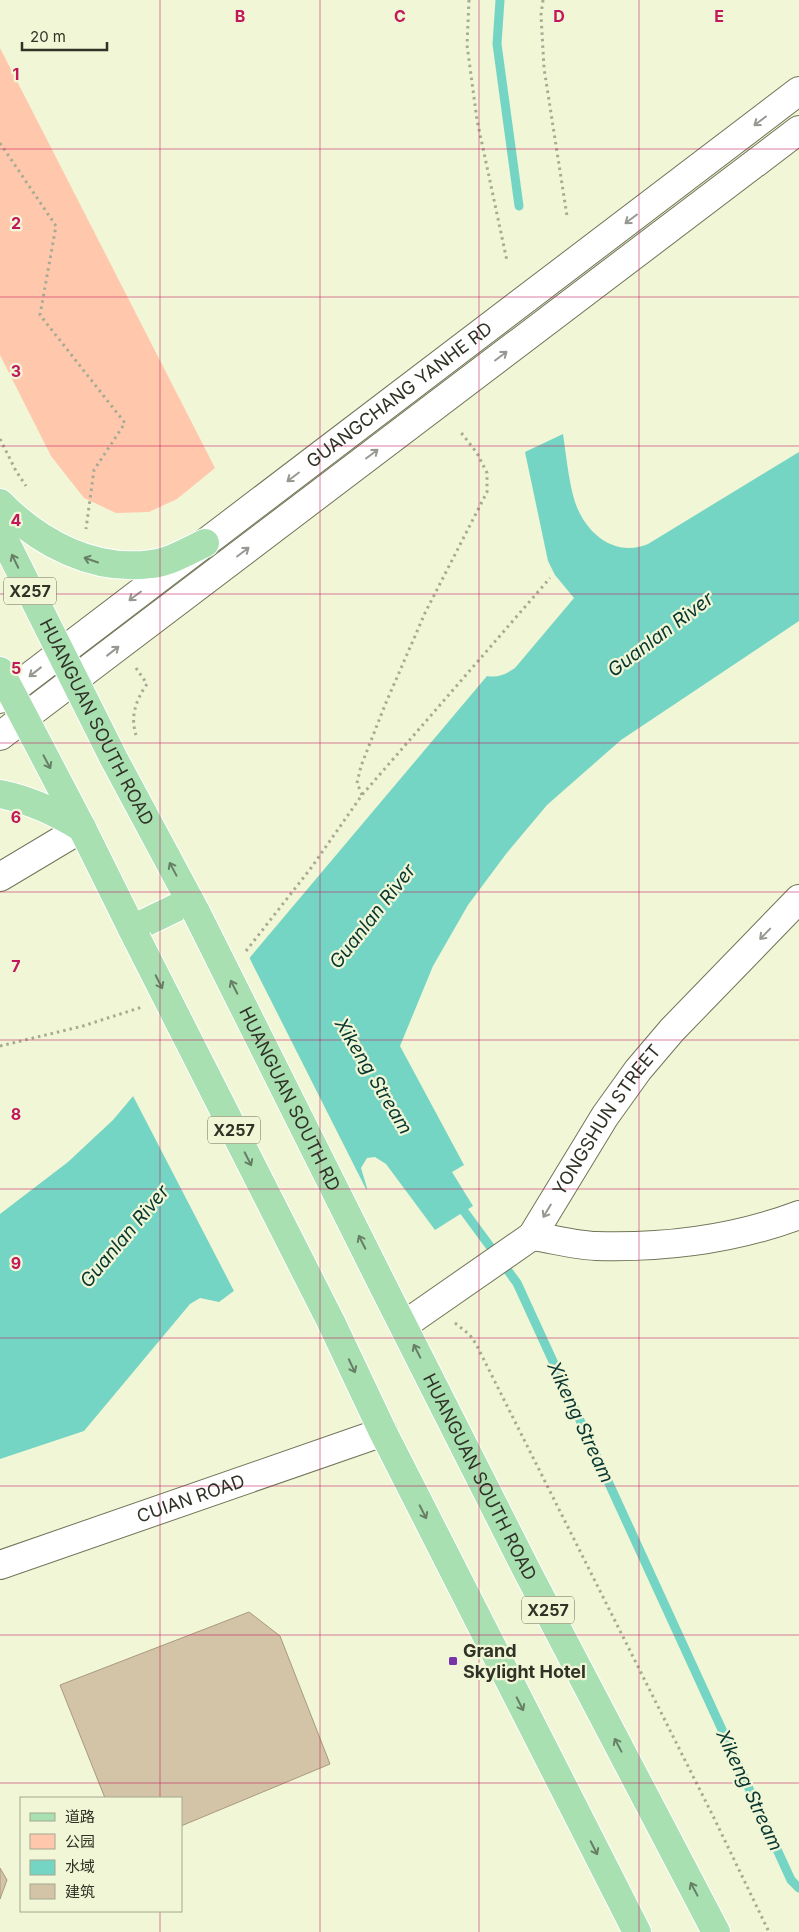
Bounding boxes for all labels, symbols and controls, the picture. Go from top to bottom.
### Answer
text: B [235,6,245,26]
text: C [394,6,406,26]
text: D [553,6,565,26]
text: E [714,6,724,26]
scale bar [22,20,108,52]
text: 20 m [30,27,66,46]
text: 1 [13,64,19,84]
one-way arrow [753,116,767,126]
text: 2 [11,213,21,233]
one-way arrow [625,214,638,225]
street label: GUANGCHANG YANHE RD [302,317,496,472]
one-way arrow [494,350,507,361]
text: 3 [11,361,21,381]
one-way arrow [365,449,379,459]
one-way arrow [287,471,300,482]
text: 4 [11,510,22,530]
one-way arrow [236,547,249,558]
one-way arrow [10,554,20,569]
one-way arrow [83,554,99,564]
road number: X257 [4,578,56,604]
water label: Guanlan River [603,587,718,682]
one-way arrow [128,591,142,601]
street label: HUANGUAN SOUTH ROAD [36,615,158,829]
one-way arrow [106,645,119,656]
text: 5 [11,658,21,678]
one-way arrow [29,666,42,677]
one-way arrow [42,754,52,769]
text: 6 [11,807,21,827]
water label: Guanlan River [324,859,421,973]
one-way arrow [168,862,178,877]
one-way arrow [759,927,771,940]
text: 7 [11,956,21,976]
one-way arrow [154,975,164,990]
one-way arrow [228,980,238,995]
street label: HUANGUAN SOUTH RD [235,1003,345,1194]
water label: Xikeng Stream [329,1013,417,1138]
street label: YONGSHUN STREET [548,1040,665,1199]
text: 8 [11,1104,21,1124]
road number: X257 [208,1116,260,1144]
one-way arrow [243,1151,253,1166]
water label: Guanlan River [75,1180,174,1292]
one-way arrow [541,1204,551,1218]
one-way arrow [356,1235,366,1250]
text: 9 [11,1253,21,1273]
one-way arrow [412,1344,421,1359]
water label: Xikeng Stream [542,1357,619,1487]
one-way arrow [347,1358,357,1373]
street label: HUANGUAN SOUTH ROAD [419,1370,541,1584]
street label: CUIAN ROAD [134,1470,247,1527]
one-way arrow [418,1504,428,1519]
road number: X257 [522,1596,574,1624]
place label: Grand Skylight Hotel [463,1640,586,1682]
marker: Grand Skylight Hotel [447,1655,459,1667]
one-way arrow [515,1696,525,1711]
water label: Xikeng Stream [711,1725,788,1855]
one-way arrow [613,1737,623,1752]
legend [20,1797,182,1912]
text: 道路 [65,1807,95,1826]
text: 公园 [65,1832,95,1851]
one-way arrow [590,1840,599,1855]
text: 水域 [65,1857,95,1876]
text: 建筑 [65,1882,95,1901]
one-way arrow [689,1882,698,1897]

